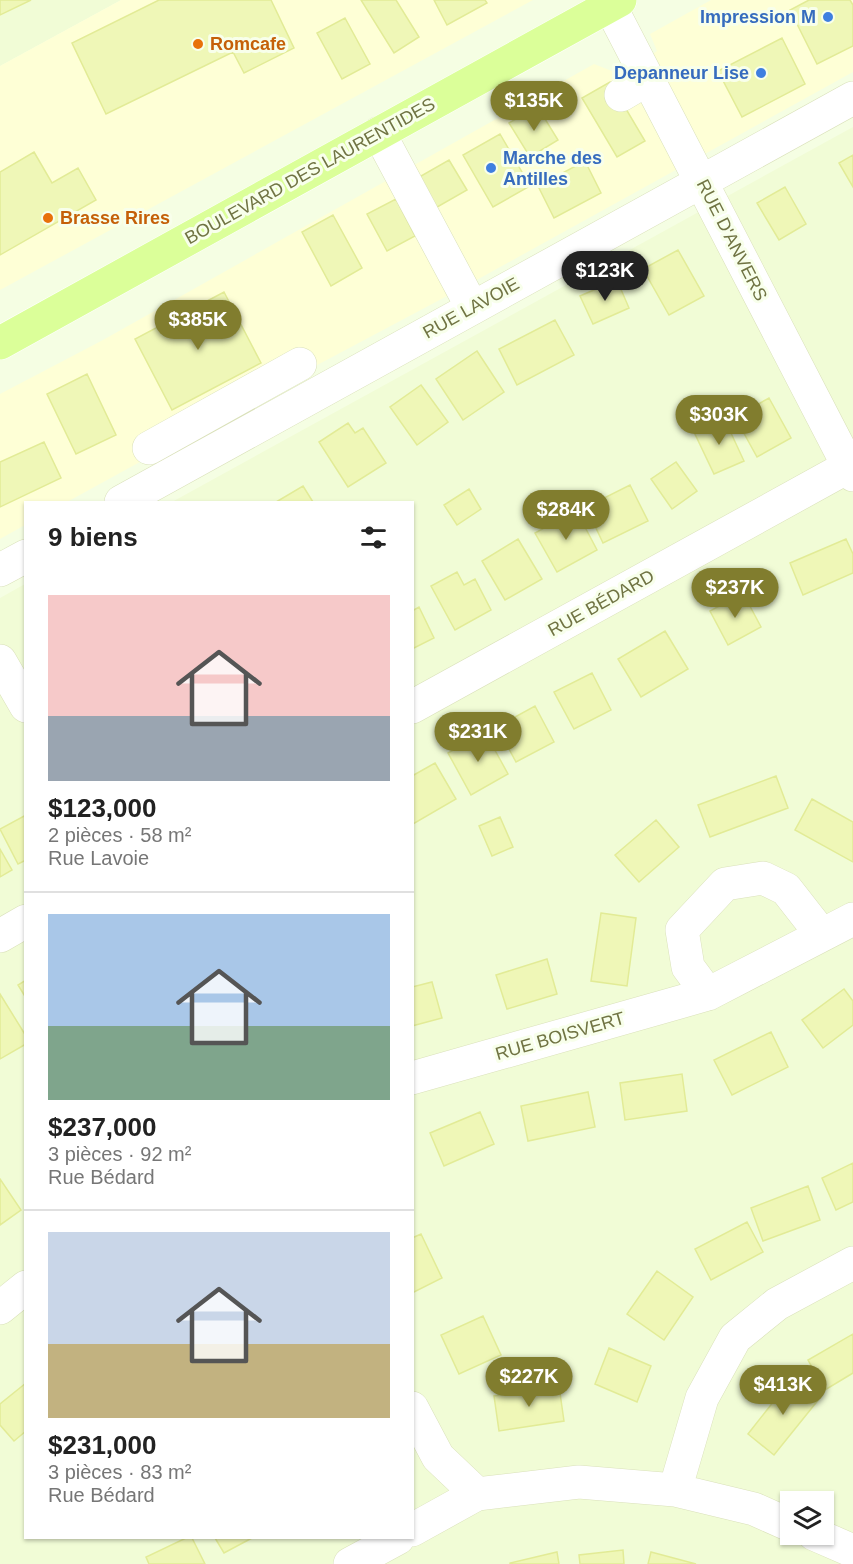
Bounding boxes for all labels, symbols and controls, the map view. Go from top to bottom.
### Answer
place label: Impression M [700,7,816,27]
marker: Impression M [821,10,835,24]
place label: Romcafe [210,34,286,54]
marker: Romcafe [191,37,205,51]
place label: Depanneur Lise [614,63,749,83]
marker: Depanneur Lise [754,66,768,80]
pin: $135K [492,81,576,132]
text: $135K [505,89,563,111]
street label: BOULEVARD DES LAURENTIDES [182,94,438,248]
place label: Marche des Antilles [503,148,602,189]
marker: Marche des Antilles [484,161,498,175]
street label: RUE D'ANVERS [693,176,771,304]
place label: Brasse Rires [60,208,170,228]
marker: Brasse Rires [41,211,55,225]
pin: $123K [563,251,647,302]
text: $123K [576,259,634,281]
street label: RUE LAVOIE [419,273,523,343]
pin: $385K [156,300,240,351]
text: $385K [169,308,227,330]
pin: $303K [677,395,761,446]
text: $303K [690,403,748,425]
pin: $284K [524,490,608,541]
text: $284K [537,498,595,520]
icon: filters [357,521,390,554]
text: 9 biens [48,522,138,552]
street label: RUE BÉDARD [545,566,657,640]
pin: $237K [693,568,777,619]
text: $237K [706,576,764,598]
icon: home [165,634,273,742]
pin: $231K [436,712,520,763]
text: $231K [449,720,507,742]
text: $123,000 [48,793,156,823]
text: 2 pièces · 58 m² [48,824,191,846]
text: Rue Lavoie [48,847,149,869]
icon: home [165,953,273,1061]
street label: RUE BOISVERT [493,1008,627,1064]
text: $237,000 [48,1112,156,1142]
text: 3 pièces · 92 m² [48,1143,191,1165]
text: Rue Bédard [48,1166,155,1188]
icon: home [165,1271,273,1379]
pin: $227K [487,1357,571,1408]
text: $227K [500,1365,558,1387]
pin: $413K [741,1365,825,1416]
text: $413K [754,1373,812,1395]
text: $231,000 [48,1430,156,1460]
text: 3 pièces · 83 m² [48,1461,191,1483]
text: Rue Bédard [48,1484,155,1506]
map controls [780,1491,834,1545]
button: layers [780,1491,834,1545]

